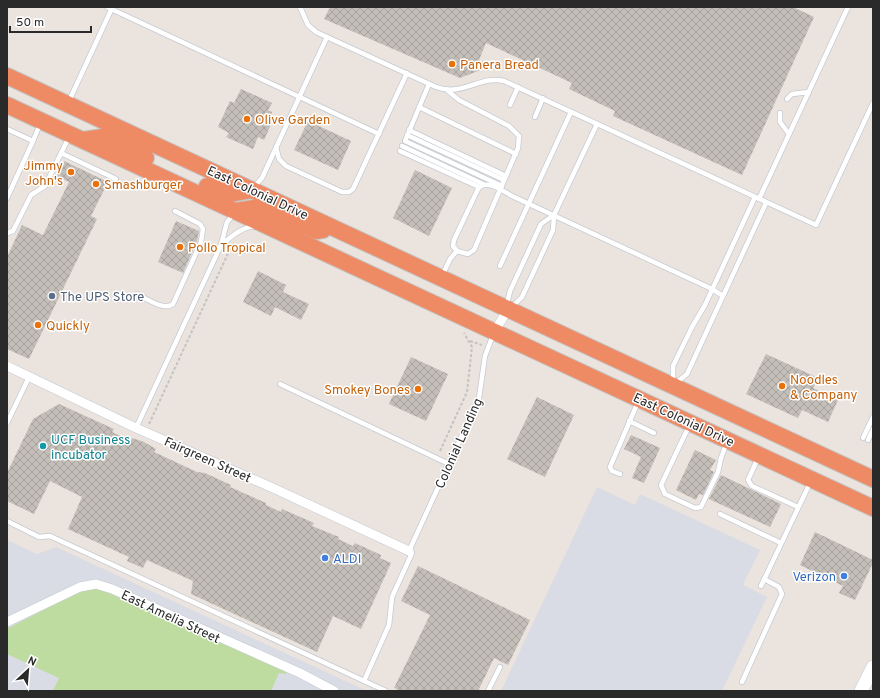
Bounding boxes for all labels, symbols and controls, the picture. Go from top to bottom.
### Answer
scale bar [10,8,91,34]
text: 50 m [16,15,44,31]
place label: Panera Bread [460,58,539,74]
marker: Panera Bread [447,59,457,69]
place label: Olive Garden [255,113,330,129]
marker: Olive Garden [242,114,252,124]
place label: Jimmy John's [24,159,63,190]
street label: East Colonial Drive [204,163,310,224]
marker: Jimmy John's [66,167,76,177]
place label: Smashburger [104,178,182,194]
marker: Smashburger [91,179,101,189]
place label: Pollo Tropical [188,241,266,257]
marker: Pollo Tropical [175,242,185,252]
place label: The UPS Store [60,290,144,306]
marker: The UPS Store [47,291,57,301]
place label: Quickly [46,319,90,335]
marker: Quickly [33,320,43,330]
place label: Noodles & Company [790,373,858,404]
marker: Noodles & Company [777,381,787,391]
place label: Smokey Bones [324,383,410,399]
marker: Smokey Bones [413,384,423,394]
street label: East Colonial Drive [630,390,736,451]
street label: Colonial Landing [433,396,487,492]
place label: UCF Business incubator [51,433,130,464]
street label: Fairgreen Street [161,434,253,487]
marker: UCF Business incubator [38,441,48,451]
place label: ALDI [333,552,361,568]
marker: ALDI [320,553,330,563]
place label: Verizon [792,570,836,586]
marker: Verizon [839,571,849,581]
street label: East Amelia Street [118,588,222,648]
north arrow [8,650,48,690]
text: N [25,654,39,670]

